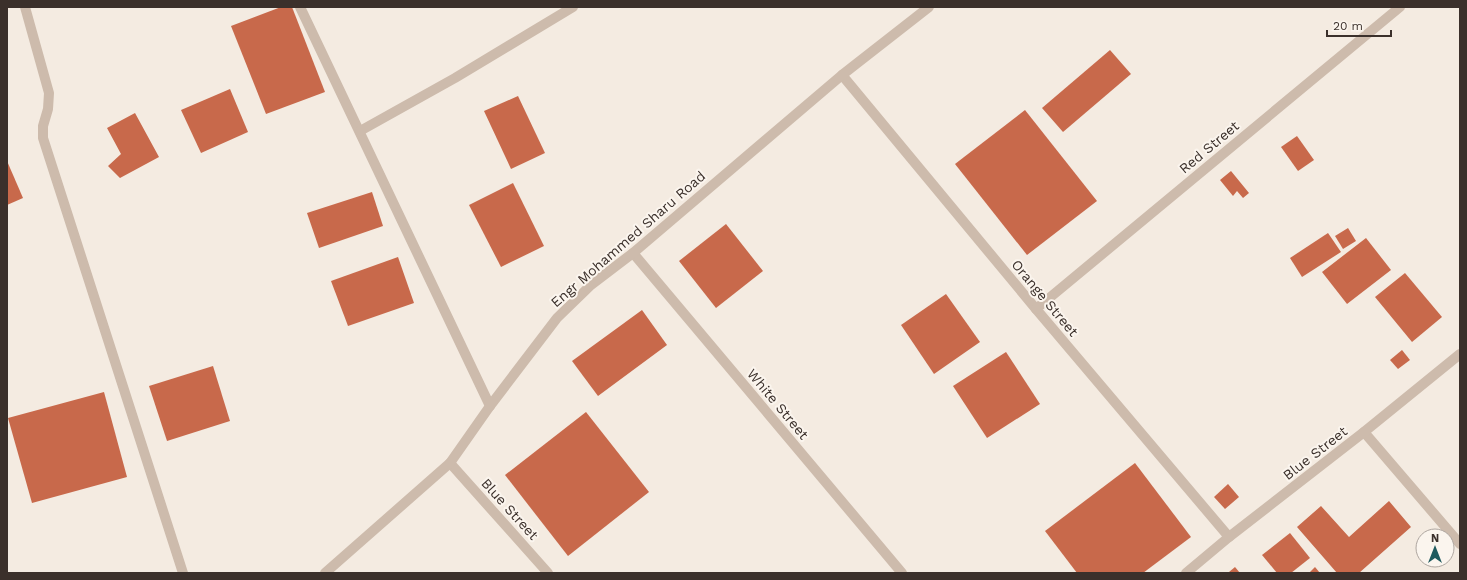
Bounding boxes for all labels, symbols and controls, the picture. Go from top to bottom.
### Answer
scale bar [1327,12,1391,38]
text: 20 m [1333,19,1363,33]
street label: Red Street [1176,117,1242,177]
street label: Engr Mohammed Sharu Road [548,168,708,310]
street label: Orange Street [1008,256,1082,340]
street label: White Street [744,366,812,442]
street label: Blue Street [1280,423,1350,483]
street label: Blue Street [478,475,542,543]
north arrow [1415,528,1455,568]
text: N [1431,532,1439,545]

